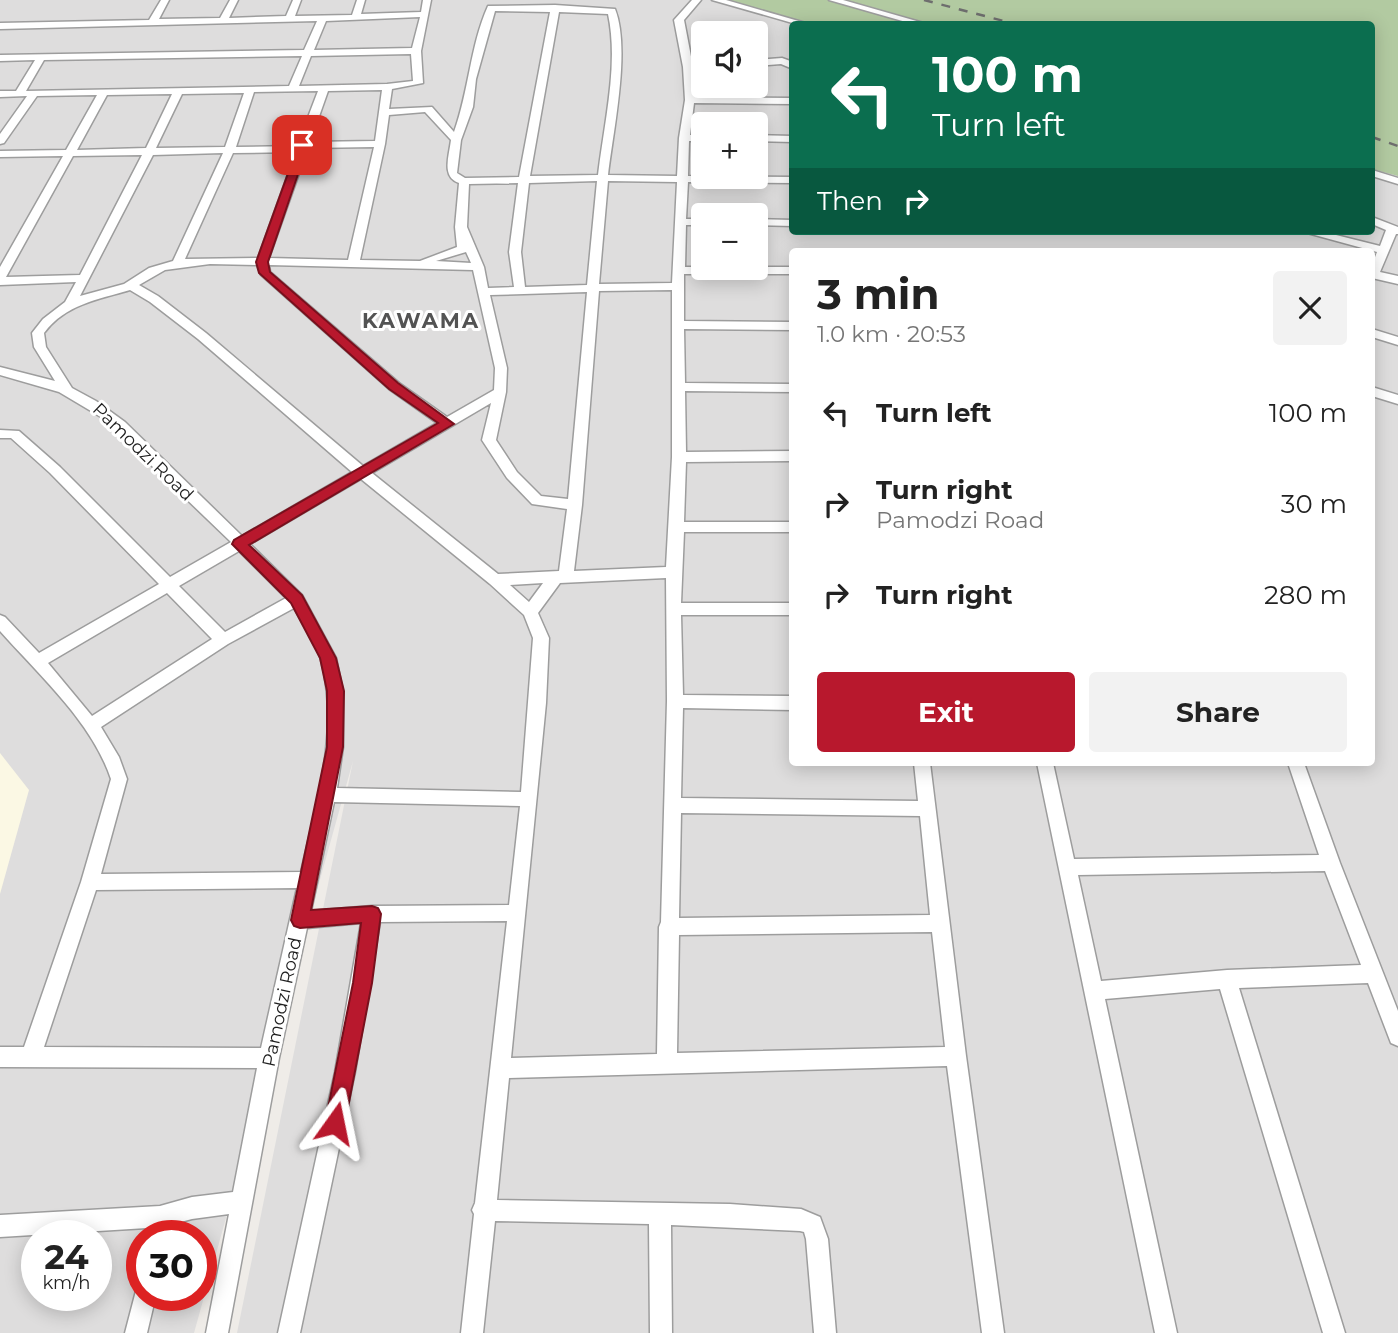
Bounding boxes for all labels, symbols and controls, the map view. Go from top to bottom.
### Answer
map controls [691,21,768,280]
button: sound [691,21,768,98]
text: 100 m [932,45,1083,104]
icon: left [817,49,908,140]
text: Turn left [932,105,1066,144]
button: + [691,112,768,189]
pin [272,115,332,175]
icon: arrive [283,126,321,164]
icon: right [897,182,935,220]
text: Then [817,185,883,217]
button: − [691,203,768,280]
text: 3 min [817,268,939,320]
button: close [1273,271,1347,345]
district label: KAWAMA [362,308,480,333]
text: 1.0 km · 20:53 [817,320,966,348]
icon: left [817,394,855,432]
text: Turn left [876,397,992,429]
text: 100 m [1269,397,1347,429]
street label: Pamodzi Road [88,398,198,506]
text: Turn right [876,474,1012,506]
icon: right [817,485,855,523]
text: 30 m [1281,488,1347,520]
text: Pamodzi Road [876,506,1044,534]
icon: right [817,576,855,614]
text: Turn right [876,579,1012,611]
text: 280 m [1264,579,1347,611]
button: Exit [817,672,1075,752]
button: Share [1089,672,1347,752]
street label: Pamodzi Road [258,935,306,1069]
position arrow [298,1086,372,1160]
speed limit sign: 30 [126,1220,217,1311]
text: 24 [44,1235,89,1278]
text: km/h [42,1272,91,1294]

